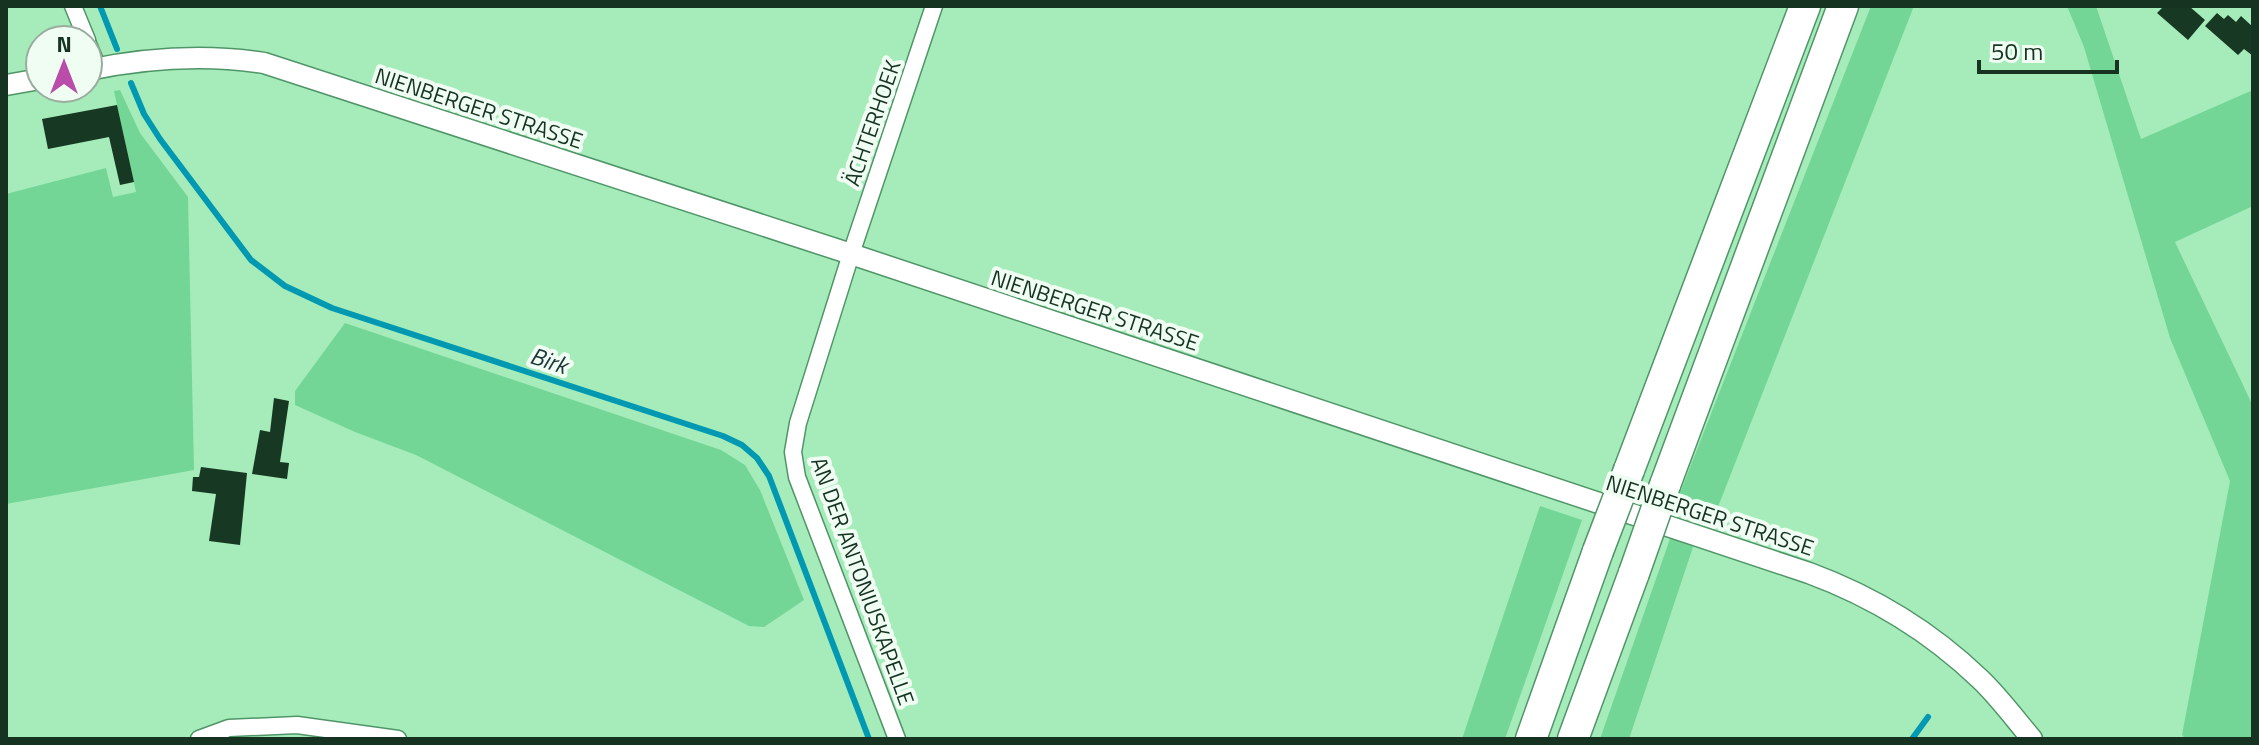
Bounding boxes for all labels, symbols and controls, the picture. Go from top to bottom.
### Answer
north arrow [24,24,104,104]
scale bar [1979,24,2117,74]
text: N [56,27,72,61]
text: 50 m [1991,33,2043,69]
street label: ÄCHTERHOEK [835,55,910,190]
street label: NIENBERGER STRASSE [371,58,587,158]
street label: NIENBERGER STRASSE [987,260,1203,360]
water label: Birk [526,337,575,384]
street label: AN DER ANTONIUSKAPELLE [802,452,924,710]
street label: NIENBERGER STRASSE [1602,465,1818,565]

